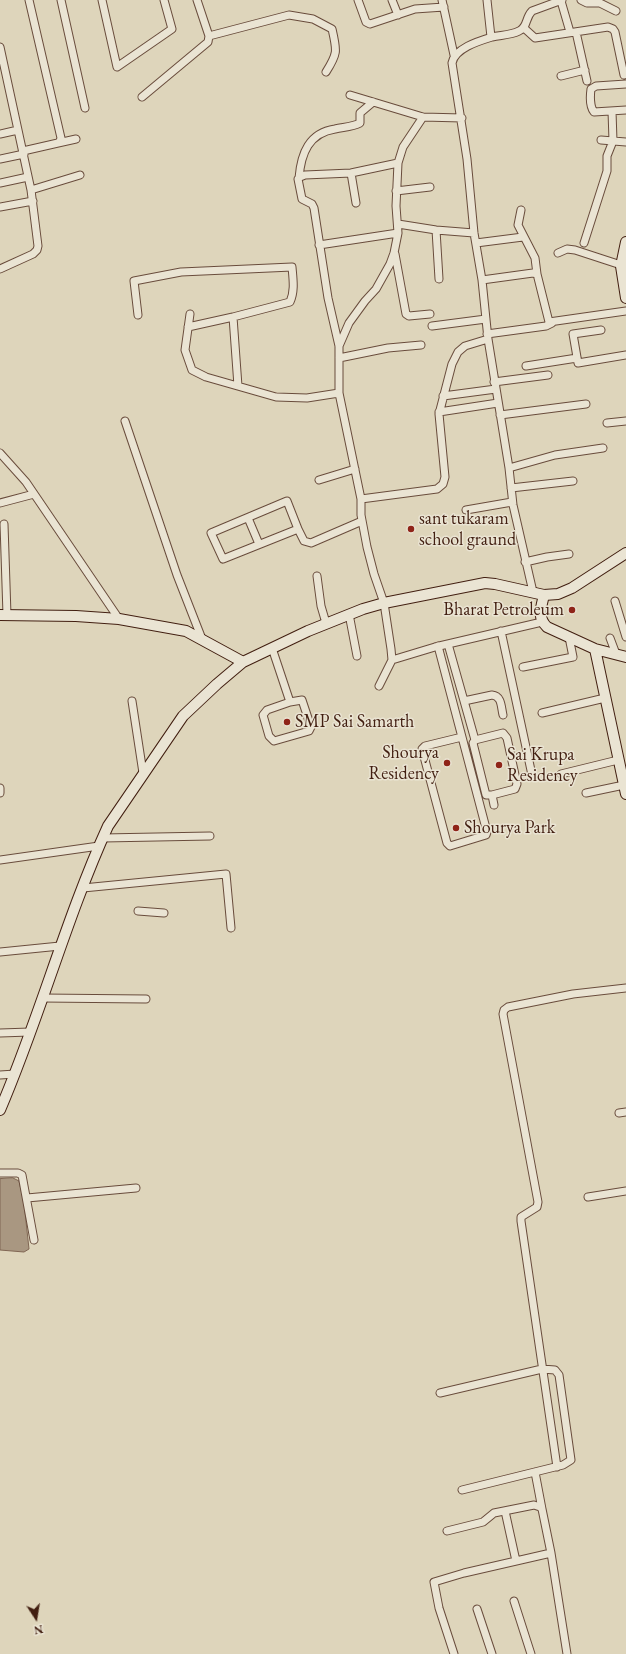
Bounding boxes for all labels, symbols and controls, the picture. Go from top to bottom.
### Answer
place label: sant tukaram school graund [419,508,516,550]
marker: sant tukaram school graund [406,524,416,534]
place label: Bharat Petroleum [443,599,564,621]
marker: Bharat Petroleum [567,605,577,615]
place label: SMP Sai Samarth [295,711,414,733]
marker: SMP Sai Samarth [282,717,292,727]
place label: Shourya Residency [368,742,439,784]
place label: Sai Krupa Residency [507,744,578,786]
marker: Shourya Residency [442,758,452,768]
marker: Sai Krupa Residency [494,760,504,770]
place label: Shourya Park [464,817,555,839]
marker: Shourya Park [451,823,461,833]
north arrow [16,1598,56,1638]
text: N [33,1622,44,1638]

